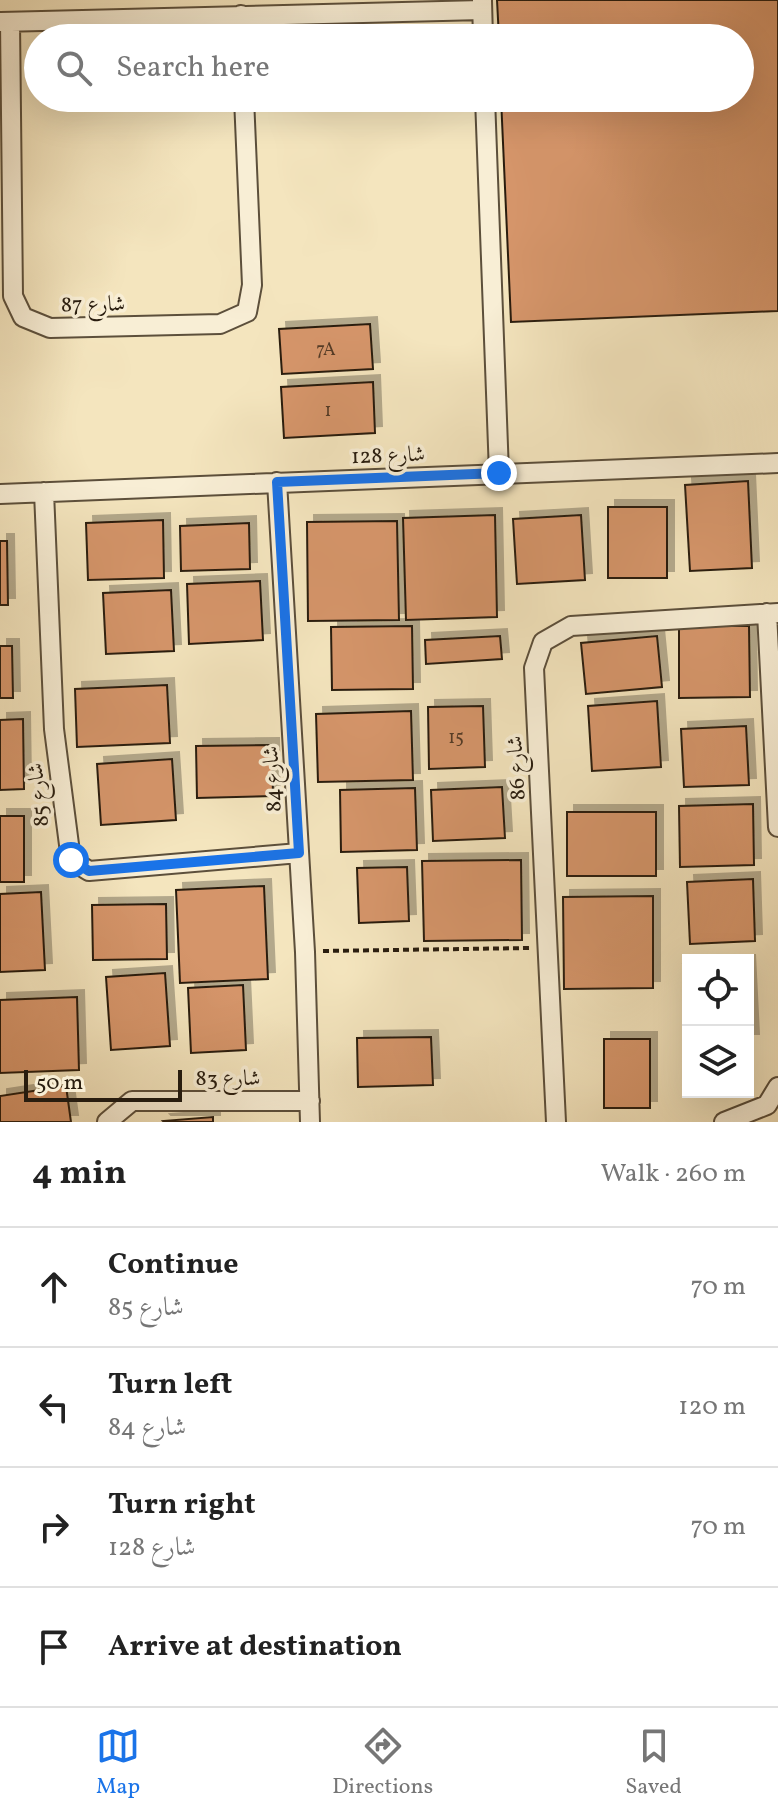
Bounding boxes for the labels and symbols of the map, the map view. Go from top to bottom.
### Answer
street label: شارع 87 [61,289,126,323]
house number: 7A [316,338,336,363]
house number: 1 [325,399,331,424]
street label: شارع 128 [351,440,426,474]
route end [481,455,517,491]
house number: 15 [448,726,464,751]
street label: شارع 86 [500,735,536,801]
street label: شارع 84 [256,745,292,813]
street label: شارع 85 [21,761,59,828]
route start [53,842,89,878]
street label: شارع 83 [195,1064,261,1096]
scale bar [24,1066,182,1102]

